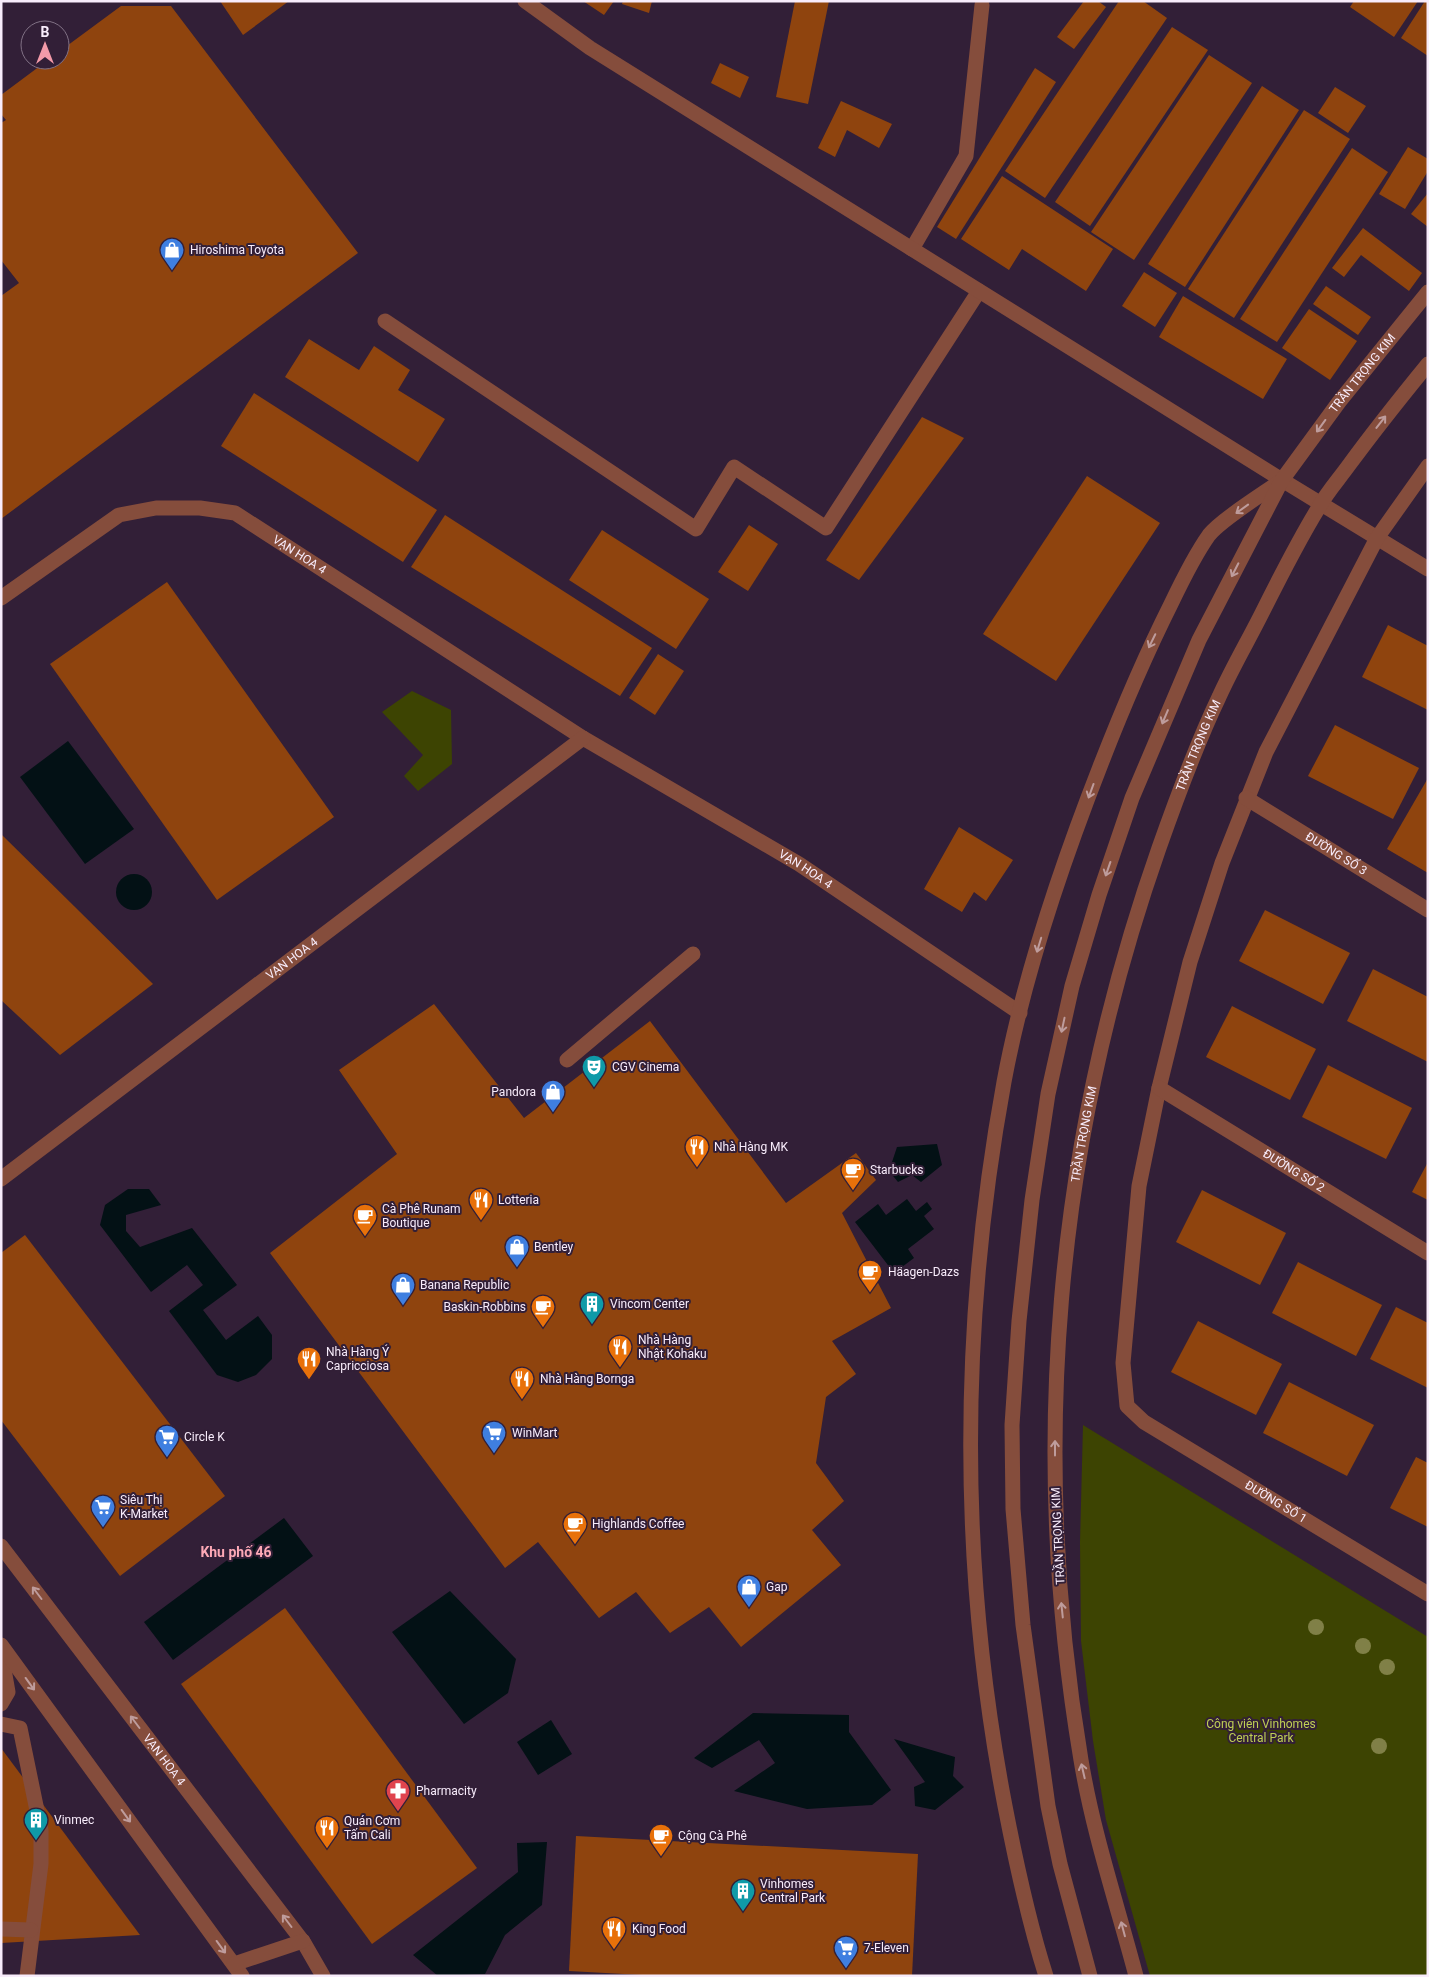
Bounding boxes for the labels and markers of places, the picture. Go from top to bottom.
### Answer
shop icon: Hiroshima Toyota [159,237,185,271]
place label: Hiroshima Toyota [190,243,284,257]
theatre icon: CGV Cinema [581,1054,607,1088]
place label: CGV Cinema [612,1060,679,1074]
shop icon: Pandora [540,1079,566,1113]
place label: Pandora [491,1085,536,1099]
restaurant icon: Nhà Hàng MK [684,1134,710,1168]
place label: Nhà Hàng MK [714,1140,789,1154]
cafe icon: Starbucks [840,1157,866,1191]
place label: Starbucks [870,1163,924,1177]
restaurant icon: Lotteria [468,1187,494,1221]
place label: Lotteria [498,1193,539,1207]
place label: Cà Phê Runam Boutique [382,1202,461,1230]
cafe icon: Cà Phê Runam Boutique [352,1203,378,1237]
shop icon: Bentley [504,1234,530,1268]
place label: Bentley [534,1240,574,1254]
cafe icon: Häagen-Dazs [857,1259,883,1293]
place label: Häagen-Dazs [888,1265,959,1279]
shop icon: Banana Republic [390,1272,416,1306]
place label: Banana Republic [420,1278,509,1292]
building icon: Vincom Center [579,1291,605,1325]
cafe icon: Baskin-Robbins [530,1294,556,1328]
place label: Vincom Center [610,1297,689,1311]
place label: Baskin-Robbins [443,1300,526,1314]
place label: Nhà Hàng Nhật Kohaku [638,1333,707,1361]
restaurant icon: Nhà Hàng Nhật Kohaku [607,1334,633,1368]
place label: Nhà Hàng Ý Capricciosa [326,1344,390,1373]
restaurant icon: Nhà Hàng Ý Capricciosa [296,1346,322,1380]
restaurant icon: Nhà Hàng Bornga [509,1366,535,1400]
place label: Nhà Hàng Bornga [540,1372,634,1386]
supermarket icon: WinMart [481,1420,507,1454]
supermarket icon: Circle K [154,1424,180,1458]
place label: WinMart [512,1426,558,1440]
place label: Circle K [184,1430,225,1444]
place label: Siêu Thị K-Market [120,1493,168,1521]
supermarket icon: Siêu Thị K-Market [90,1494,116,1528]
cafe icon: Highlands Coffee [562,1511,588,1545]
place label: Highlands Coffee [592,1517,684,1531]
shop icon: Gap [736,1574,762,1608]
place label: Gap [766,1580,788,1594]
pharmacy icon: Pharmacity [385,1778,411,1812]
place label: Pharmacity [416,1784,477,1798]
building icon: Vinmec [23,1807,49,1841]
place label: Vinmec [54,1813,94,1827]
place label: Quán Cơm Tấm Cali [344,1814,400,1842]
restaurant icon: Quán Cơm Tấm Cali [314,1815,340,1849]
cafe icon: Cộng Cà Phê [648,1823,674,1857]
place label: Cộng Cà Phê [678,1829,747,1843]
place label: Vinhomes Central Park [760,1877,826,1905]
building icon: Vinhomes Central Park [730,1878,756,1912]
restaurant icon: King Food [601,1916,627,1950]
place label: King Food [632,1922,686,1936]
supermarket icon: 7-Eleven [833,1935,859,1969]
place label: 7-Eleven [864,1941,909,1955]

